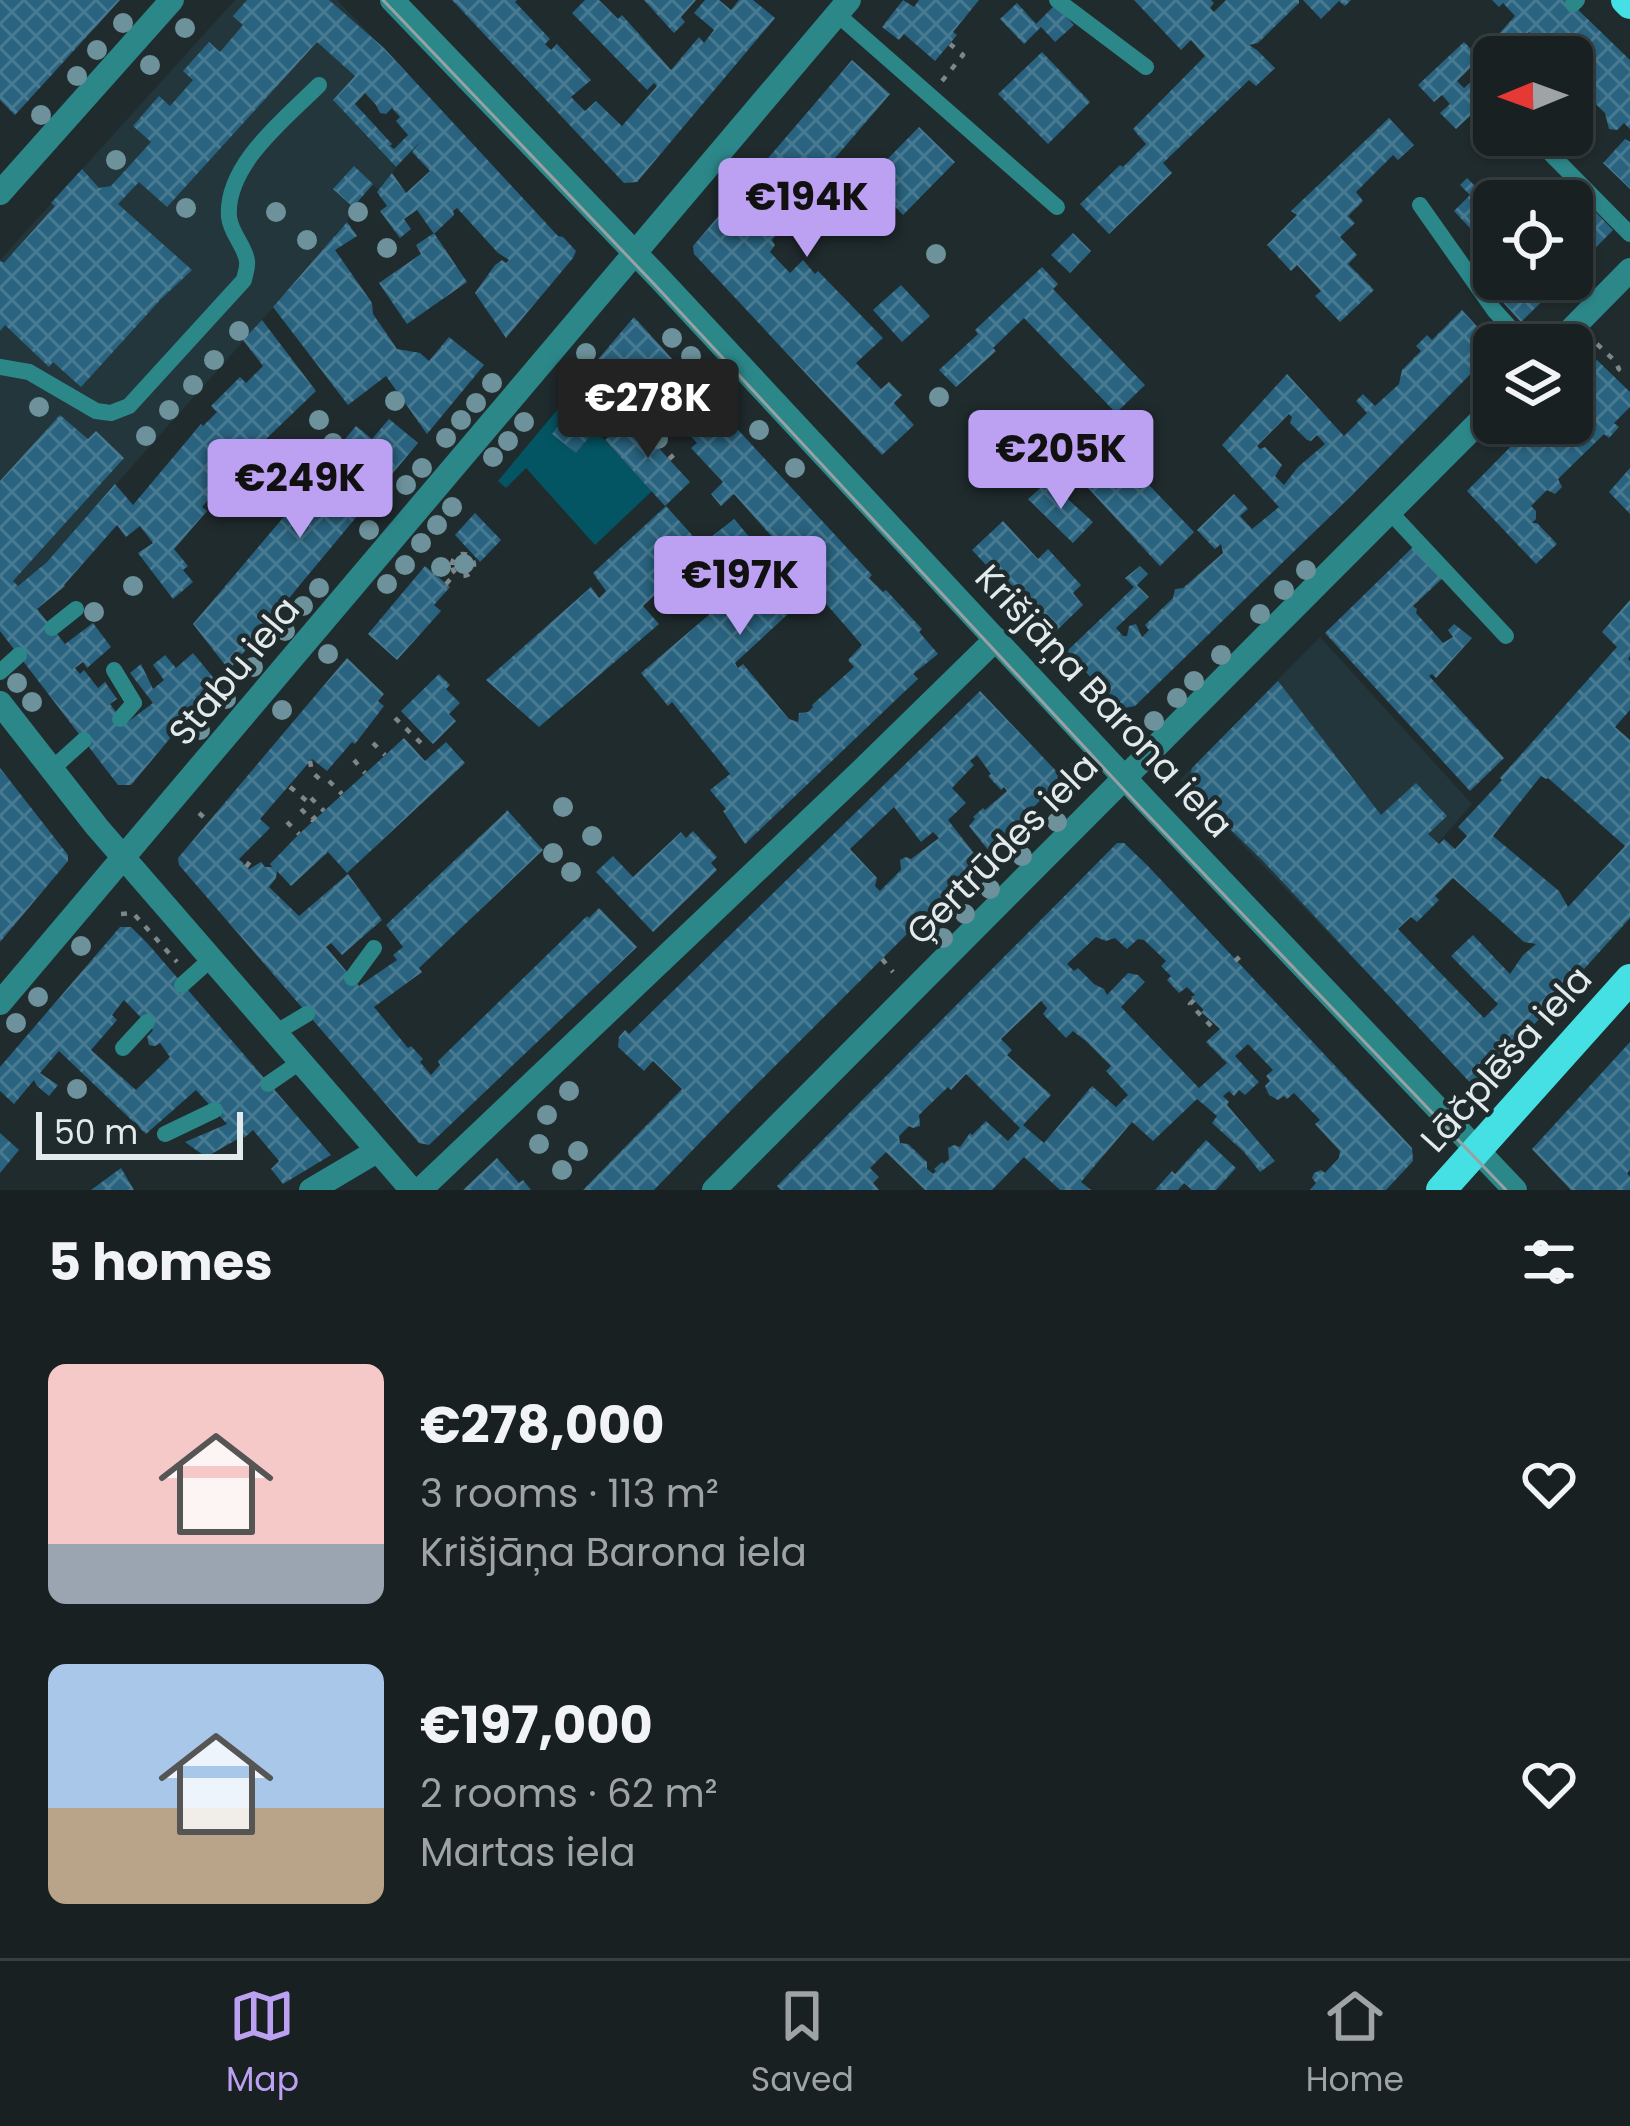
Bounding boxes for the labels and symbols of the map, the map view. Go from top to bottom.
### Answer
north arrow [1473,36,1593,156]
pin: €194K [723,158,891,260]
pin: €278K [564,359,732,461]
pin: €205K [977,410,1145,512]
pin: €249K [216,439,384,541]
pin: €197K [656,536,824,638]
street label: Krišjāņa Barona iela [964,553,1244,849]
street label: Stabu iela [157,586,311,756]
street label: Ģertrūdes iela [895,742,1109,956]
street label: Lāčplēša iela [1409,955,1603,1163]
scale bar [36,1106,243,1159]

